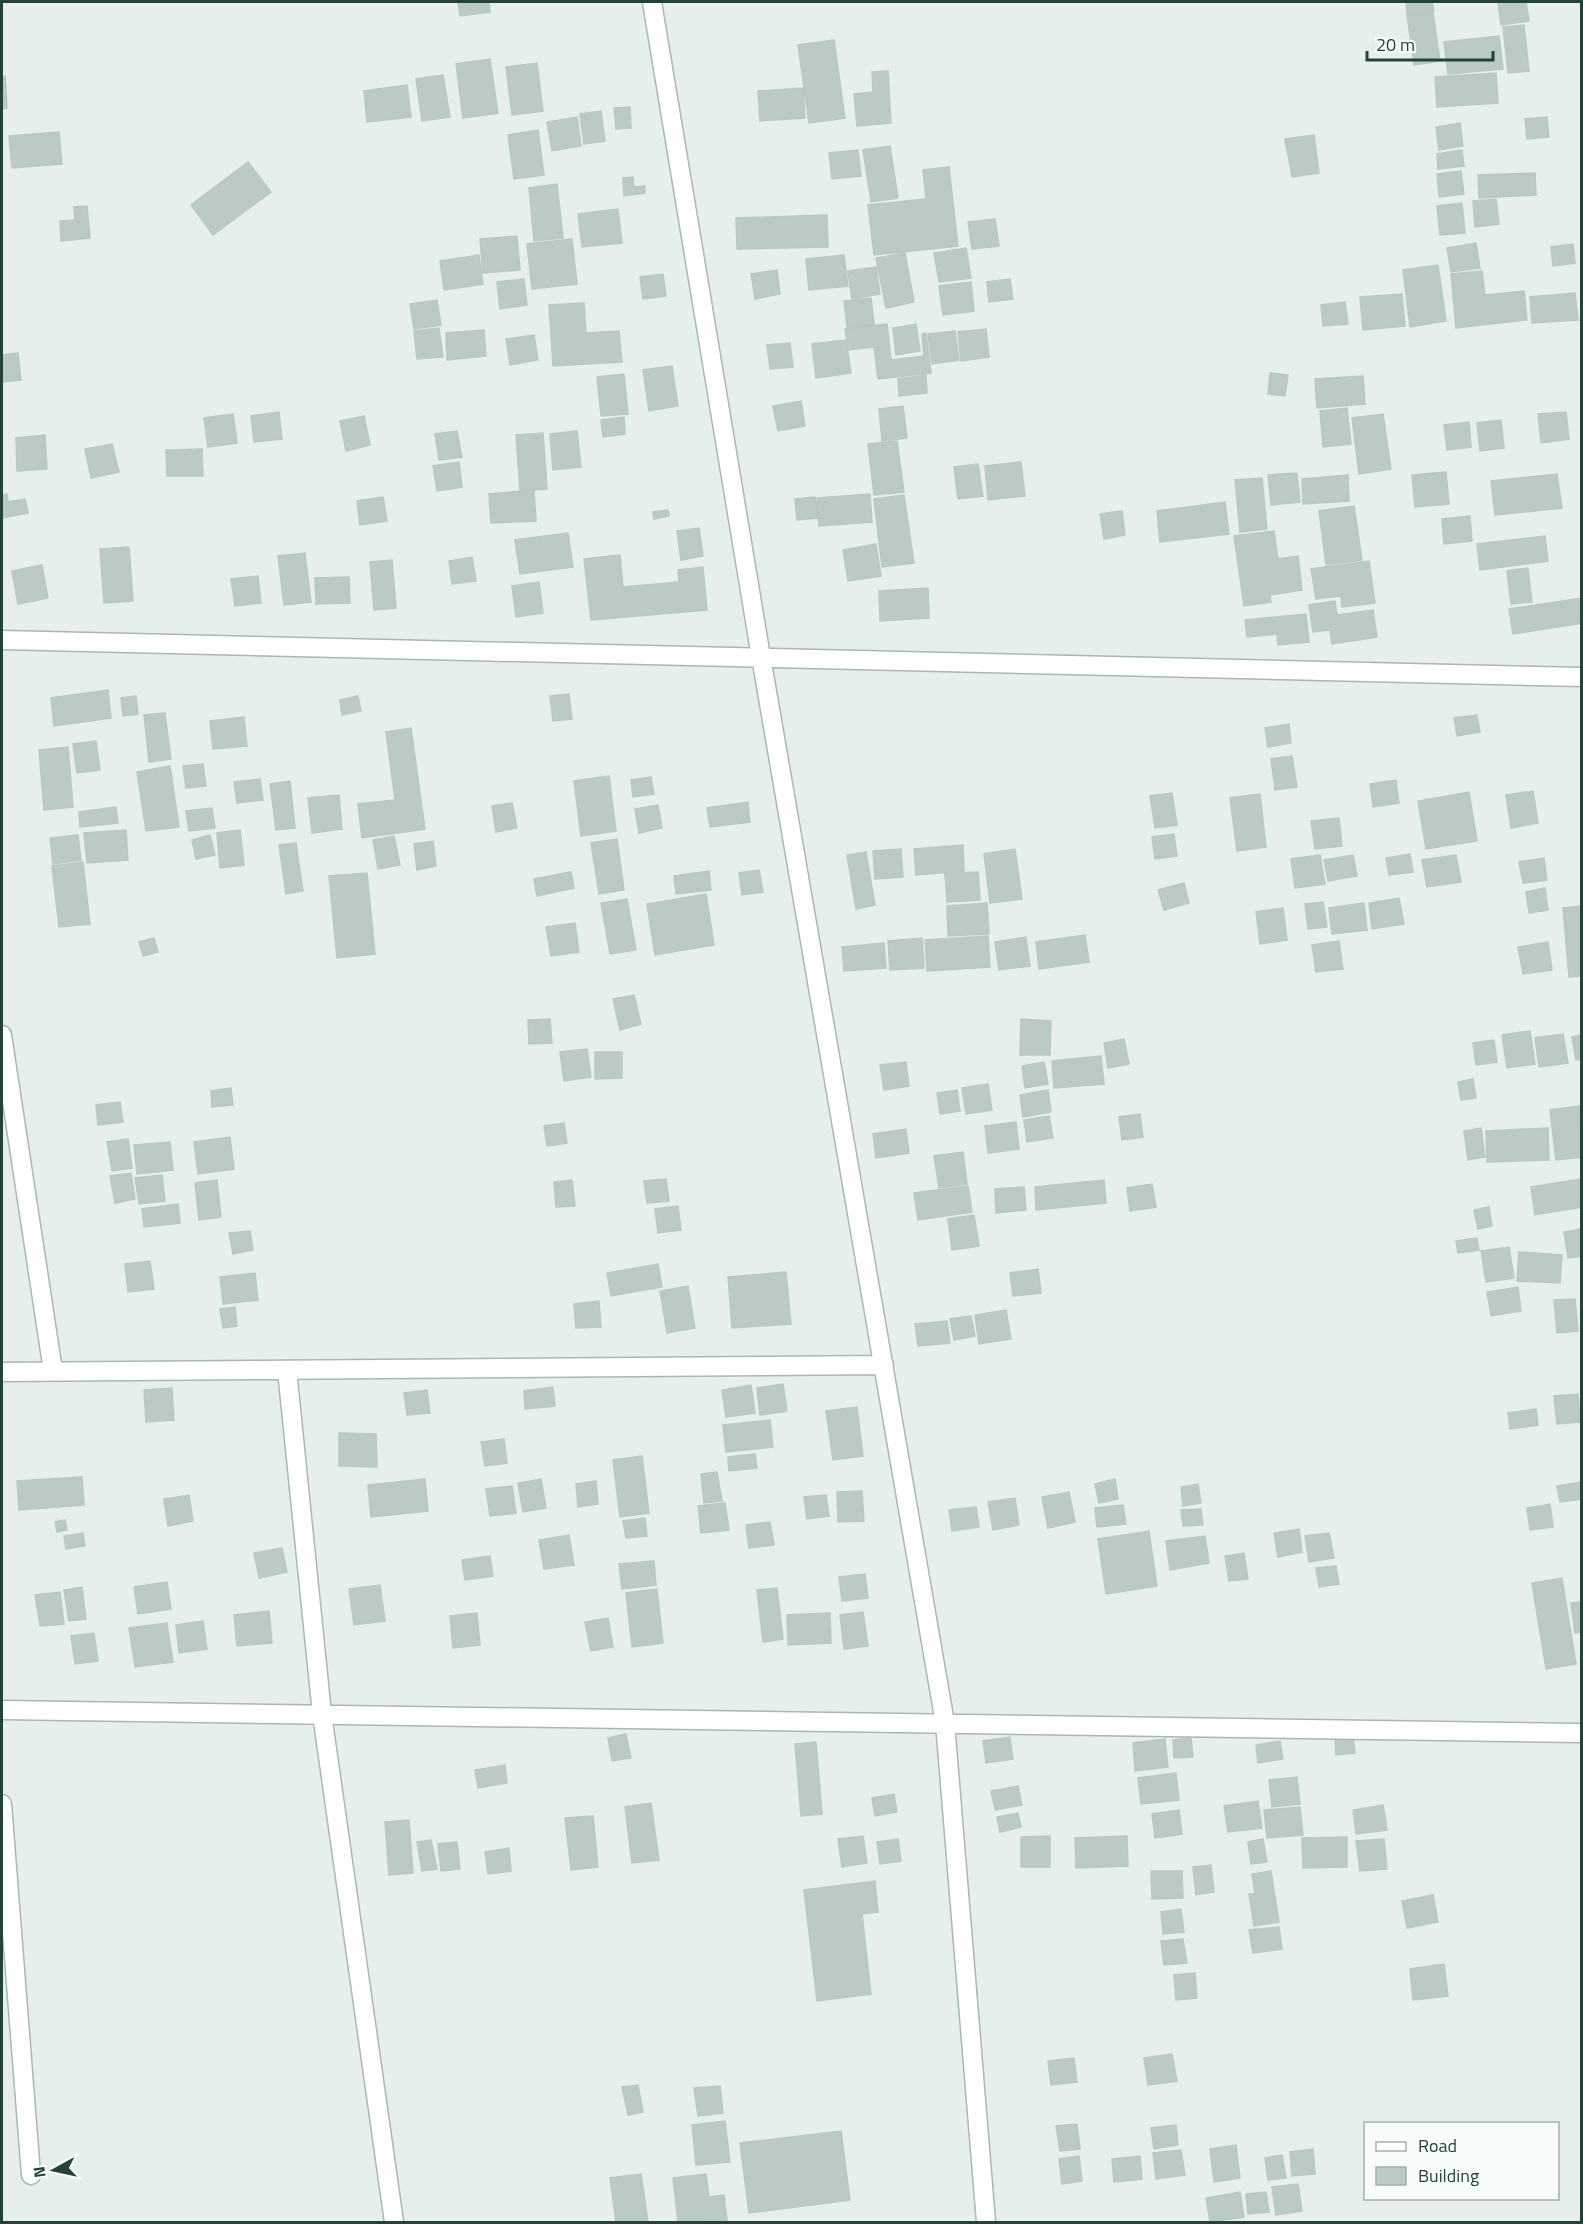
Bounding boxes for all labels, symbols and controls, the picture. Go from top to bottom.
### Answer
scale bar [1367,24,1493,62]
text: 20 m [1376,31,1415,58]
legend [1364,2122,1559,2200]
text: Road [1418,2132,1457,2159]
north arrow [24,2140,84,2200]
text: Building [1418,2162,1479,2189]
text: N [26,2165,52,2179]

